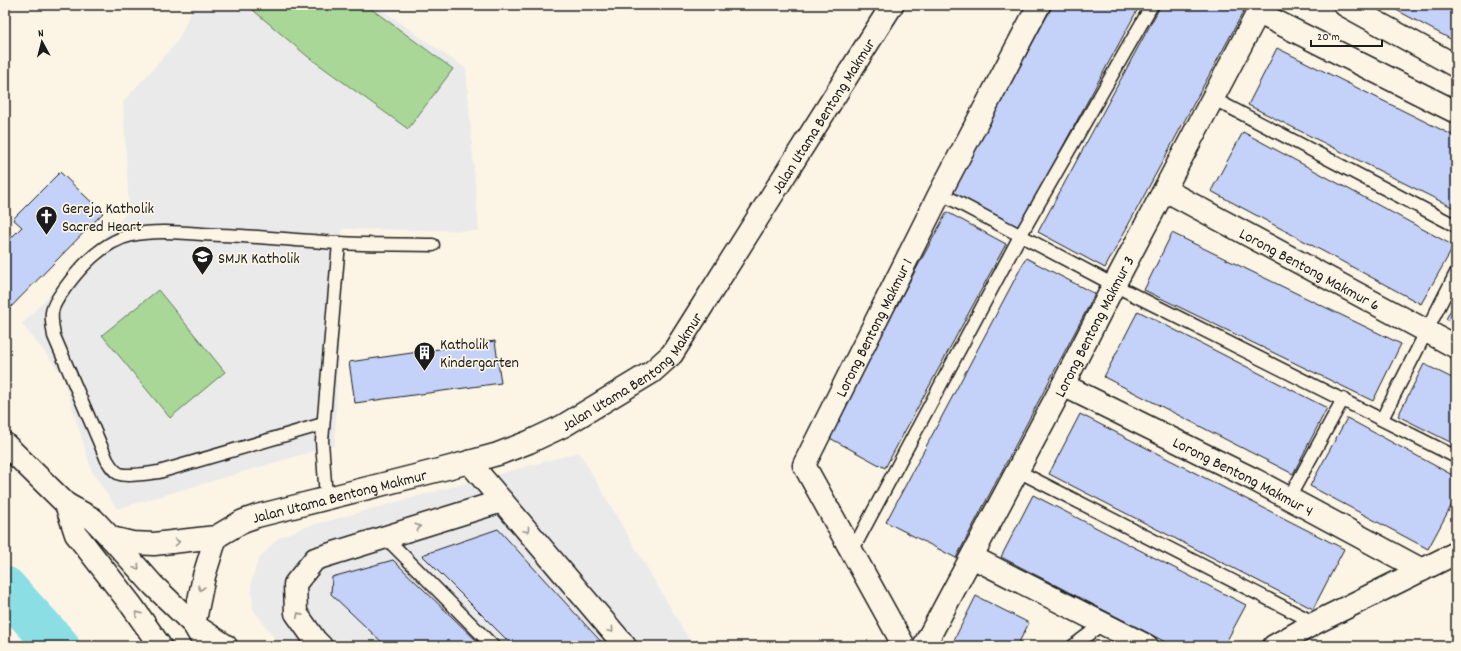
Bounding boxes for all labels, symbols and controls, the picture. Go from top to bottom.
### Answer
north arrow [22,22,62,62]
scale bar [1311,22,1382,48]
text: N [37,26,45,42]
text: 20 m [1317,29,1340,46]
street label: Jalan Utama Bentong Makmur [767,35,882,199]
place label: Gereja Katholik Sacred Heart [62,198,154,239]
church icon: Gereja Katholik Sacred Heart [34,203,60,236]
street label: Lorong Bentong Makmur 6 [1235,223,1384,318]
school or university icon: SMJK Katholik [190,244,216,277]
place label: SMJK Katholik [218,248,300,271]
street label: Lorong Bentong Makmur 3 [1050,252,1141,402]
street label: Lorong Bentong Makmur 1 [831,255,920,402]
street label: Jalan Utama Bentong Makmur [558,309,709,438]
place label: Katholik Kindergarten [440,334,519,375]
building icon: Katholik Kindergarten [412,339,438,372]
street label: Lorong Bentong Makmur 4 [1168,432,1317,523]
street label: Jalan Utama Bentong Makmur [249,465,430,531]
one-way arrow [414,523,421,532]
one-way arrow [523,526,530,533]
one-way arrow [174,538,180,547]
one-way arrow [132,562,139,570]
one-way arrow [197,584,206,591]
one-way arrow [135,611,143,618]
one-way arrow [296,612,304,619]
one-way arrow [607,625,614,632]

